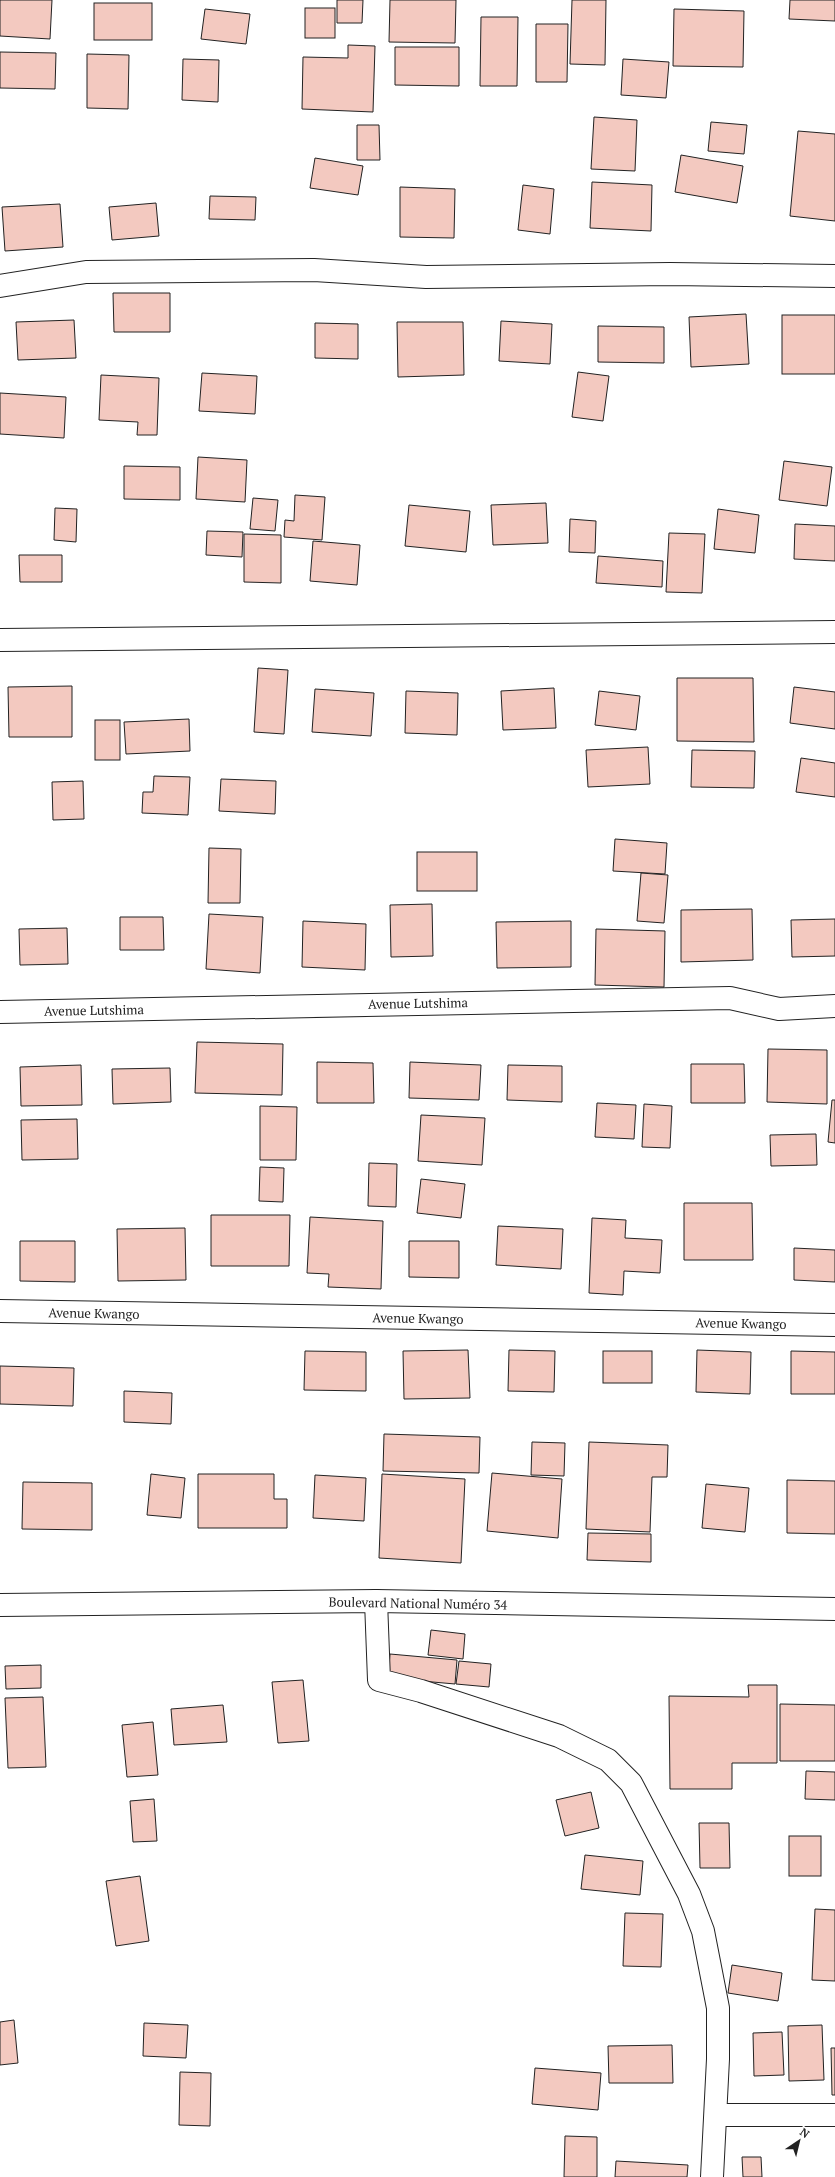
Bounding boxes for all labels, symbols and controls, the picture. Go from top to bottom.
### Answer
street label: Avenue Lutshima [368,993,469,1013]
street label: Avenue Lutshima [44,1000,145,1020]
street label: Avenue Kwango [48,1303,140,1323]
street label: Avenue Kwango [372,1308,464,1328]
street label: Avenue Kwango [695,1313,787,1333]
street label: Boulevard National Numéro 34 [329,1592,508,1614]
north arrow [779,2121,819,2161]
text: N [797,2125,813,2141]

